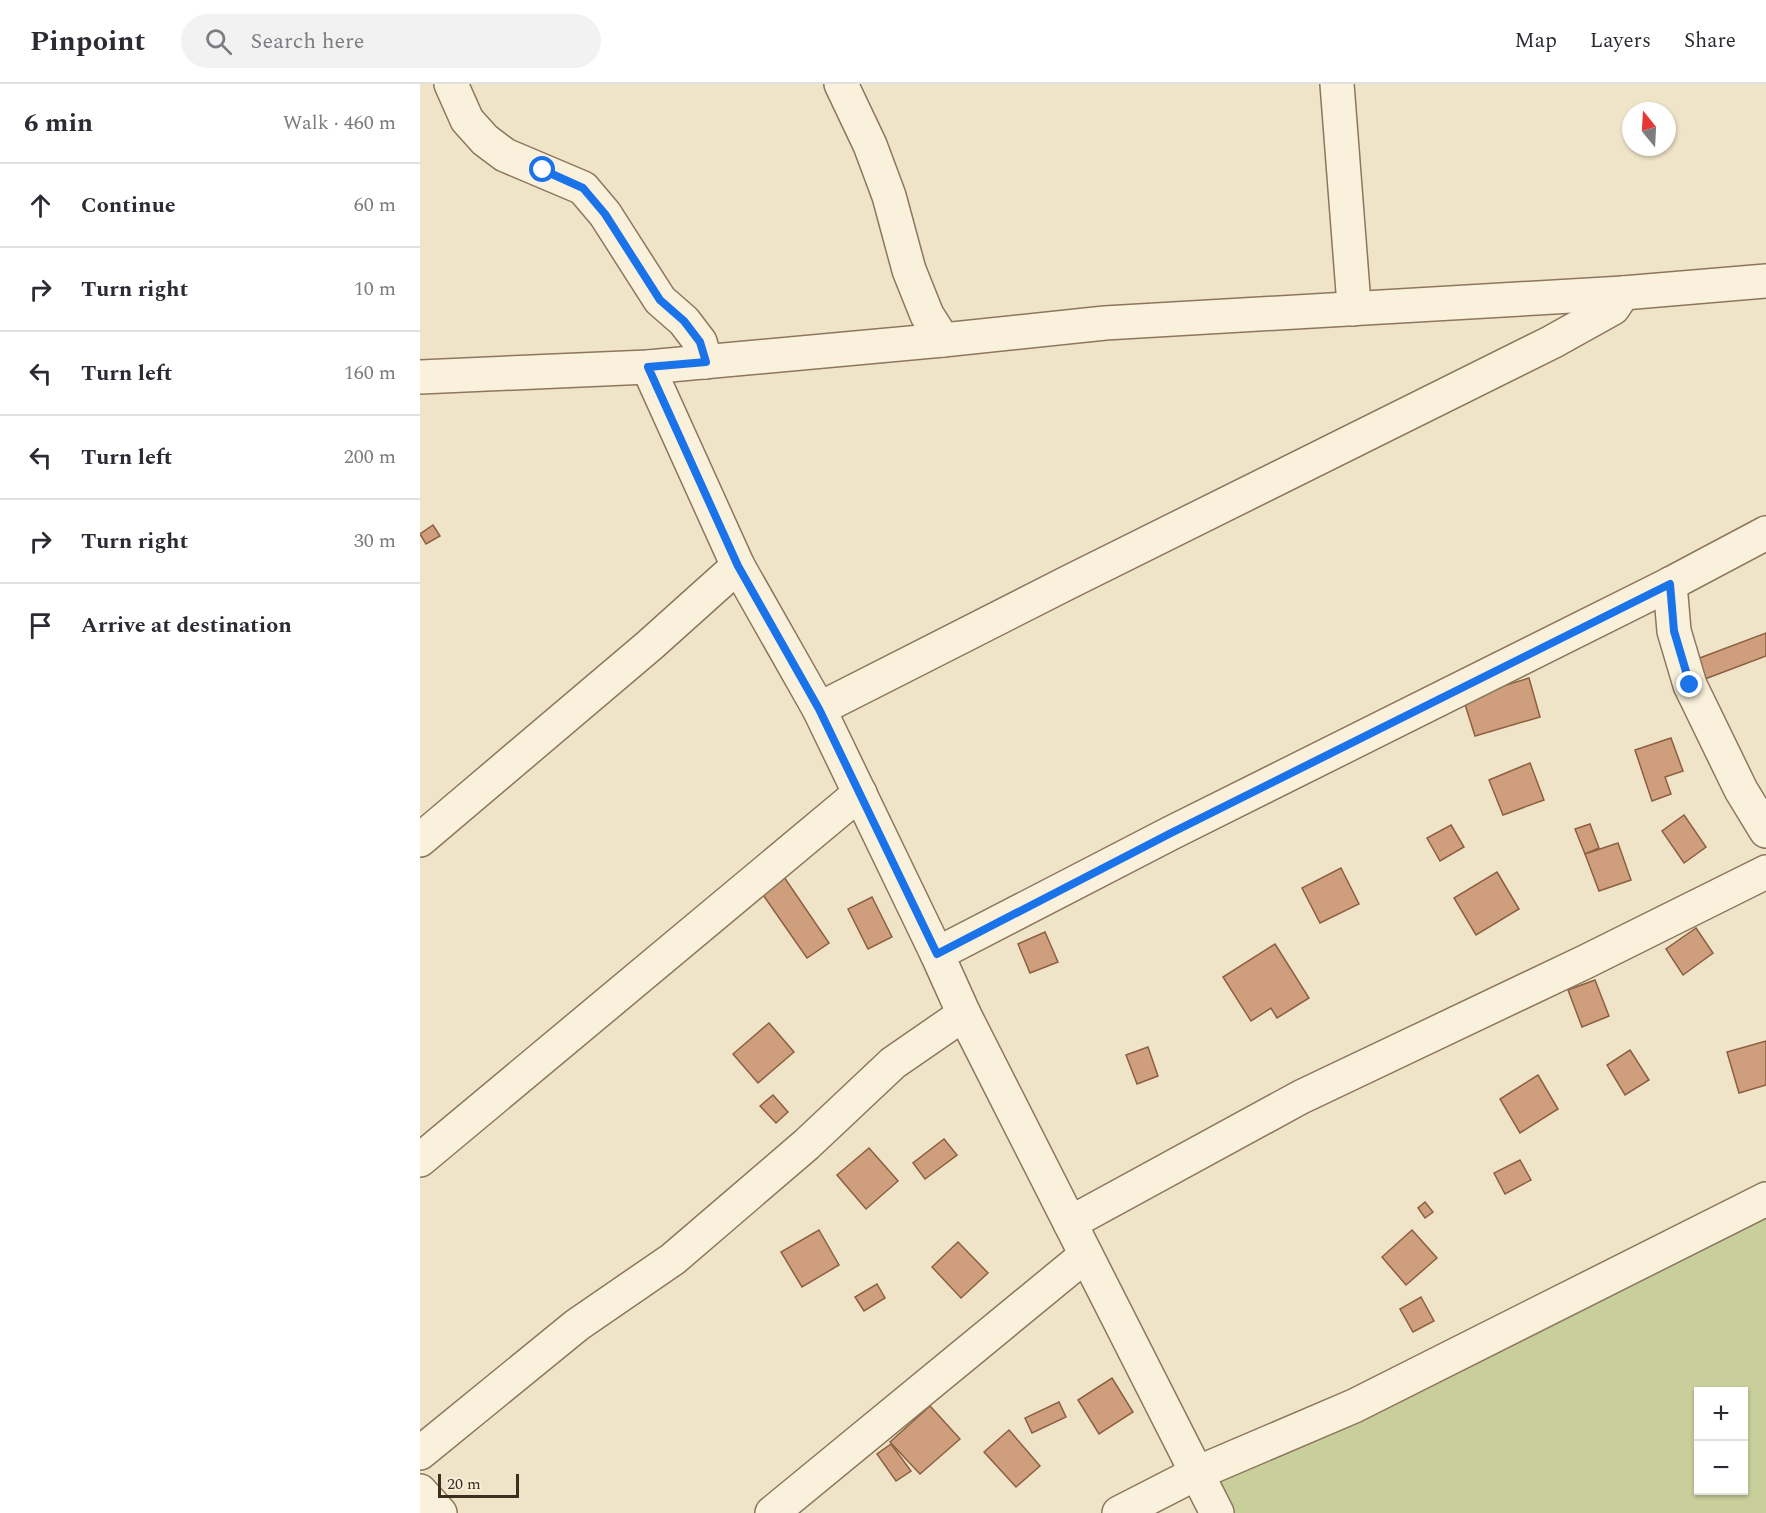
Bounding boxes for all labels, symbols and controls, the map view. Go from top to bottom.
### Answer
search box [181,14,601,68]
text: Pinpoint [30,20,145,63]
icon: search [202,25,235,58]
text: Search here [250,25,364,58]
text: Map [1515,25,1557,57]
text: Layers [1590,25,1651,57]
text: Share [1684,25,1736,57]
north arrow [1622,102,1676,156]
text: 6 min [24,103,93,143]
text: Walk · 460 m [283,108,396,138]
route start [529,156,555,182]
icon: ahead [24,189,57,222]
text: Continue [81,189,176,222]
text: 60 m [354,190,396,220]
icon: right [24,273,57,306]
text: Turn right [81,273,188,306]
text: 10 m [354,274,396,304]
icon: left [24,357,57,390]
text: Turn left [81,357,173,390]
text: 160 m [344,358,396,388]
icon: left [24,441,57,474]
text: Turn left [81,441,173,474]
text: 200 m [344,442,396,472]
icon: right [24,525,57,558]
text: Turn right [81,525,188,558]
text: 30 m [354,526,396,556]
icon: arrive [24,609,57,642]
text: Arrive at destination [81,609,292,642]
route end [1676,671,1702,697]
map controls [1694,1387,1748,1495]
button: + [1694,1387,1748,1441]
button: − [1694,1441,1748,1495]
scale bar [438,1471,519,1498]
text: 20 m [447,1472,481,1496]

